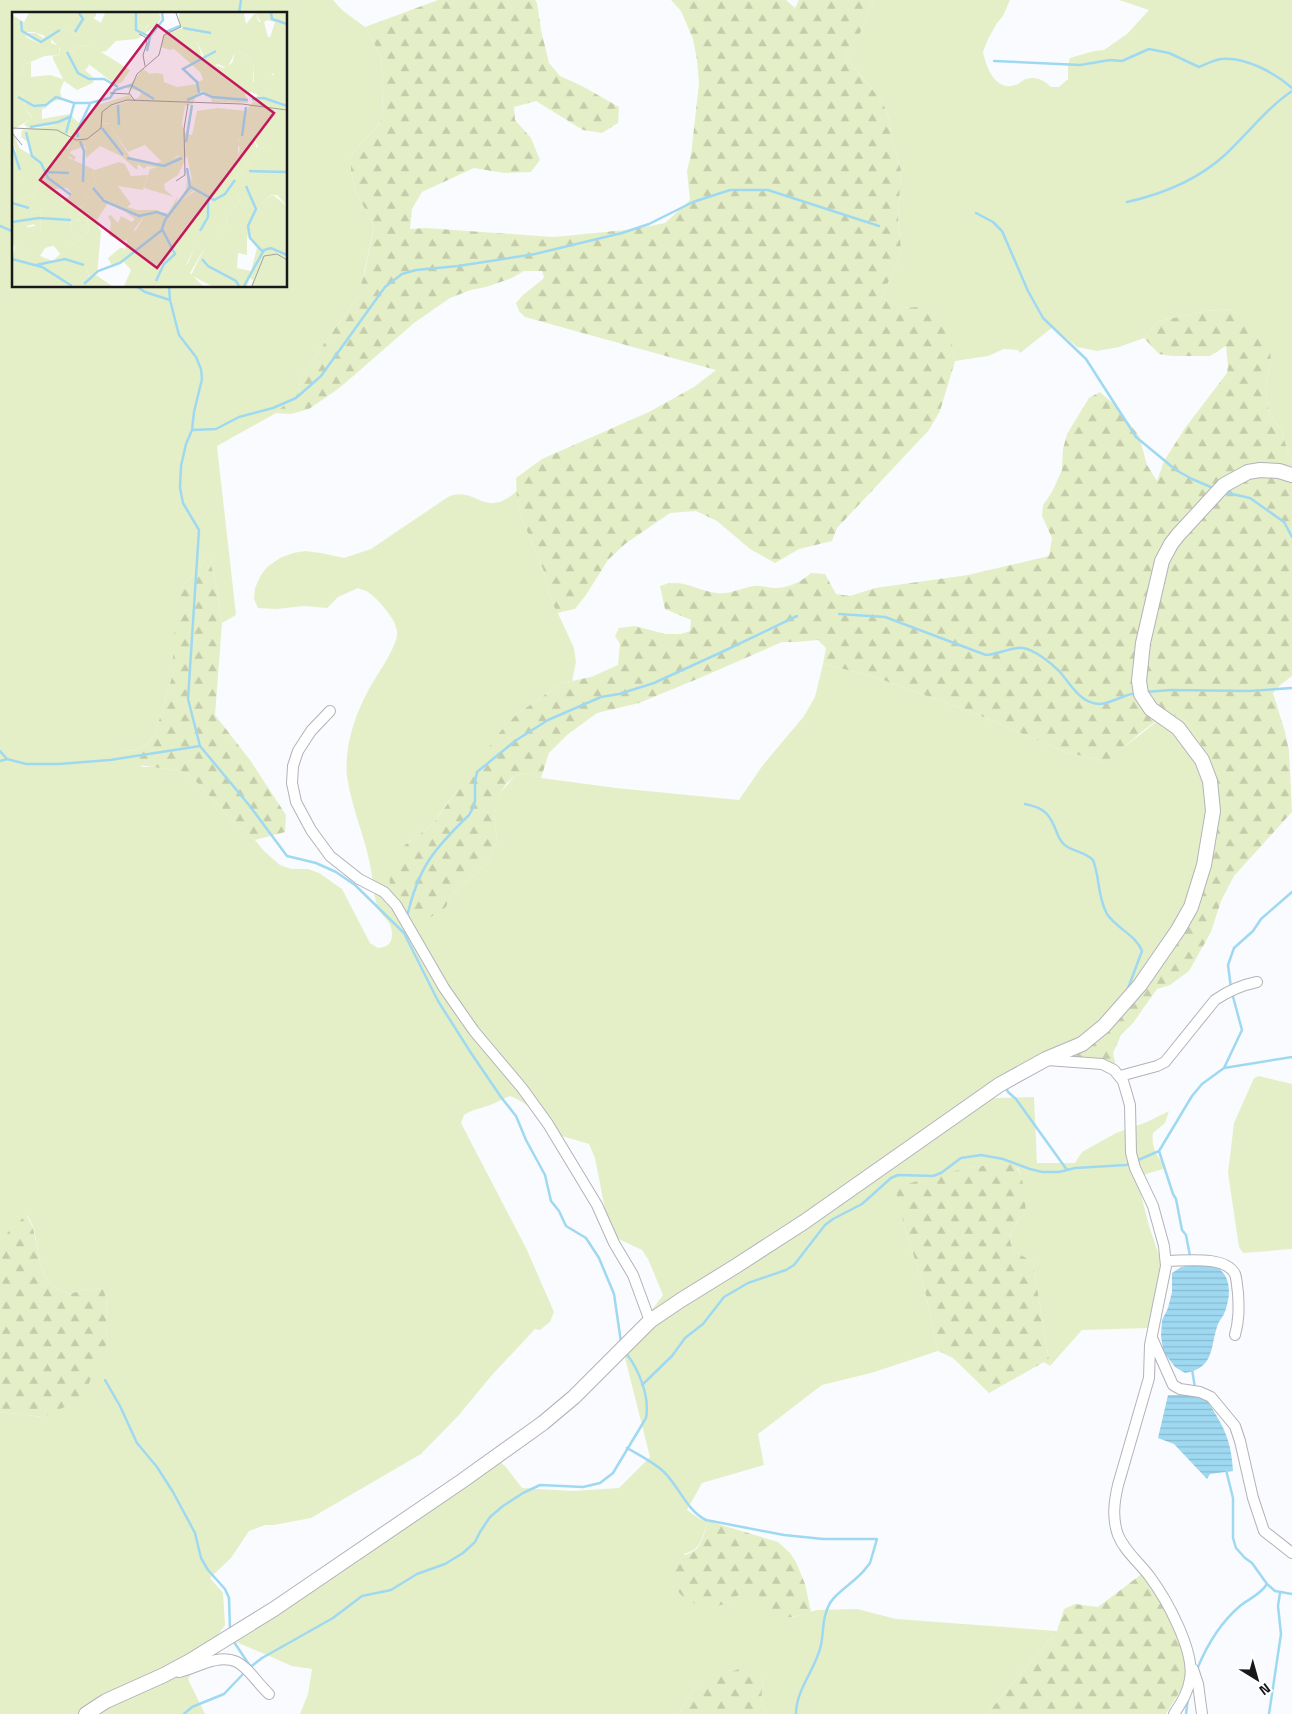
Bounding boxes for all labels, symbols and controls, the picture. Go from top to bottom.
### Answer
inset map [12,12,288,288]
north arrow [1232,1654,1282,1704]
text: N [1255,1678,1275,1701]

